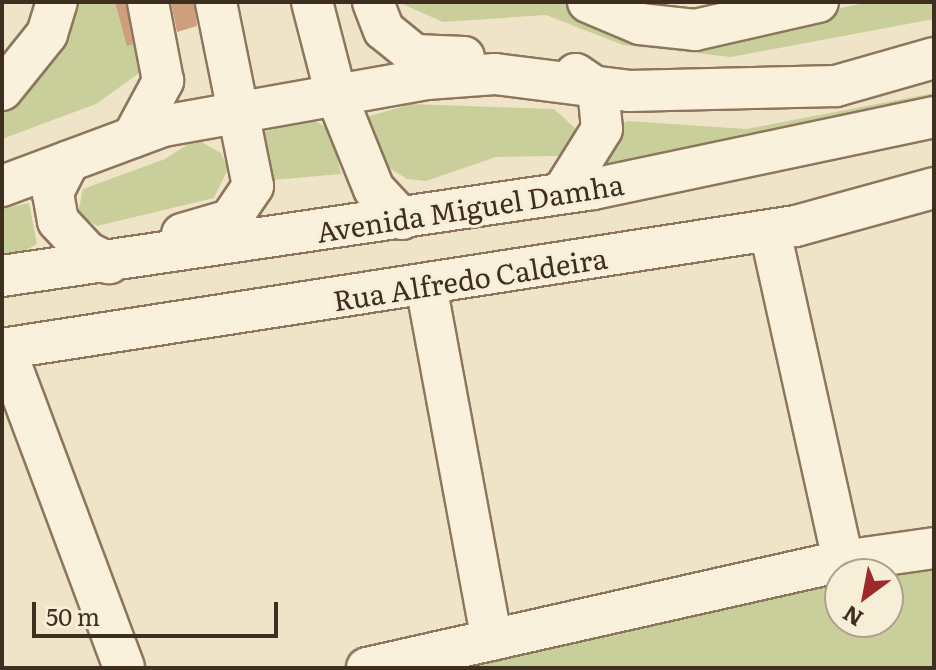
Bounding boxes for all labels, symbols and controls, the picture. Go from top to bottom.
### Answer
street label: Avenida Miguel Damha [314,166,626,248]
street label: Rua Alfredo Caldeira [330,240,610,316]
north arrow [824,558,904,638]
scale bar [36,586,282,636]
text: 50 m [46,598,100,633]
text: N [836,598,869,636]

